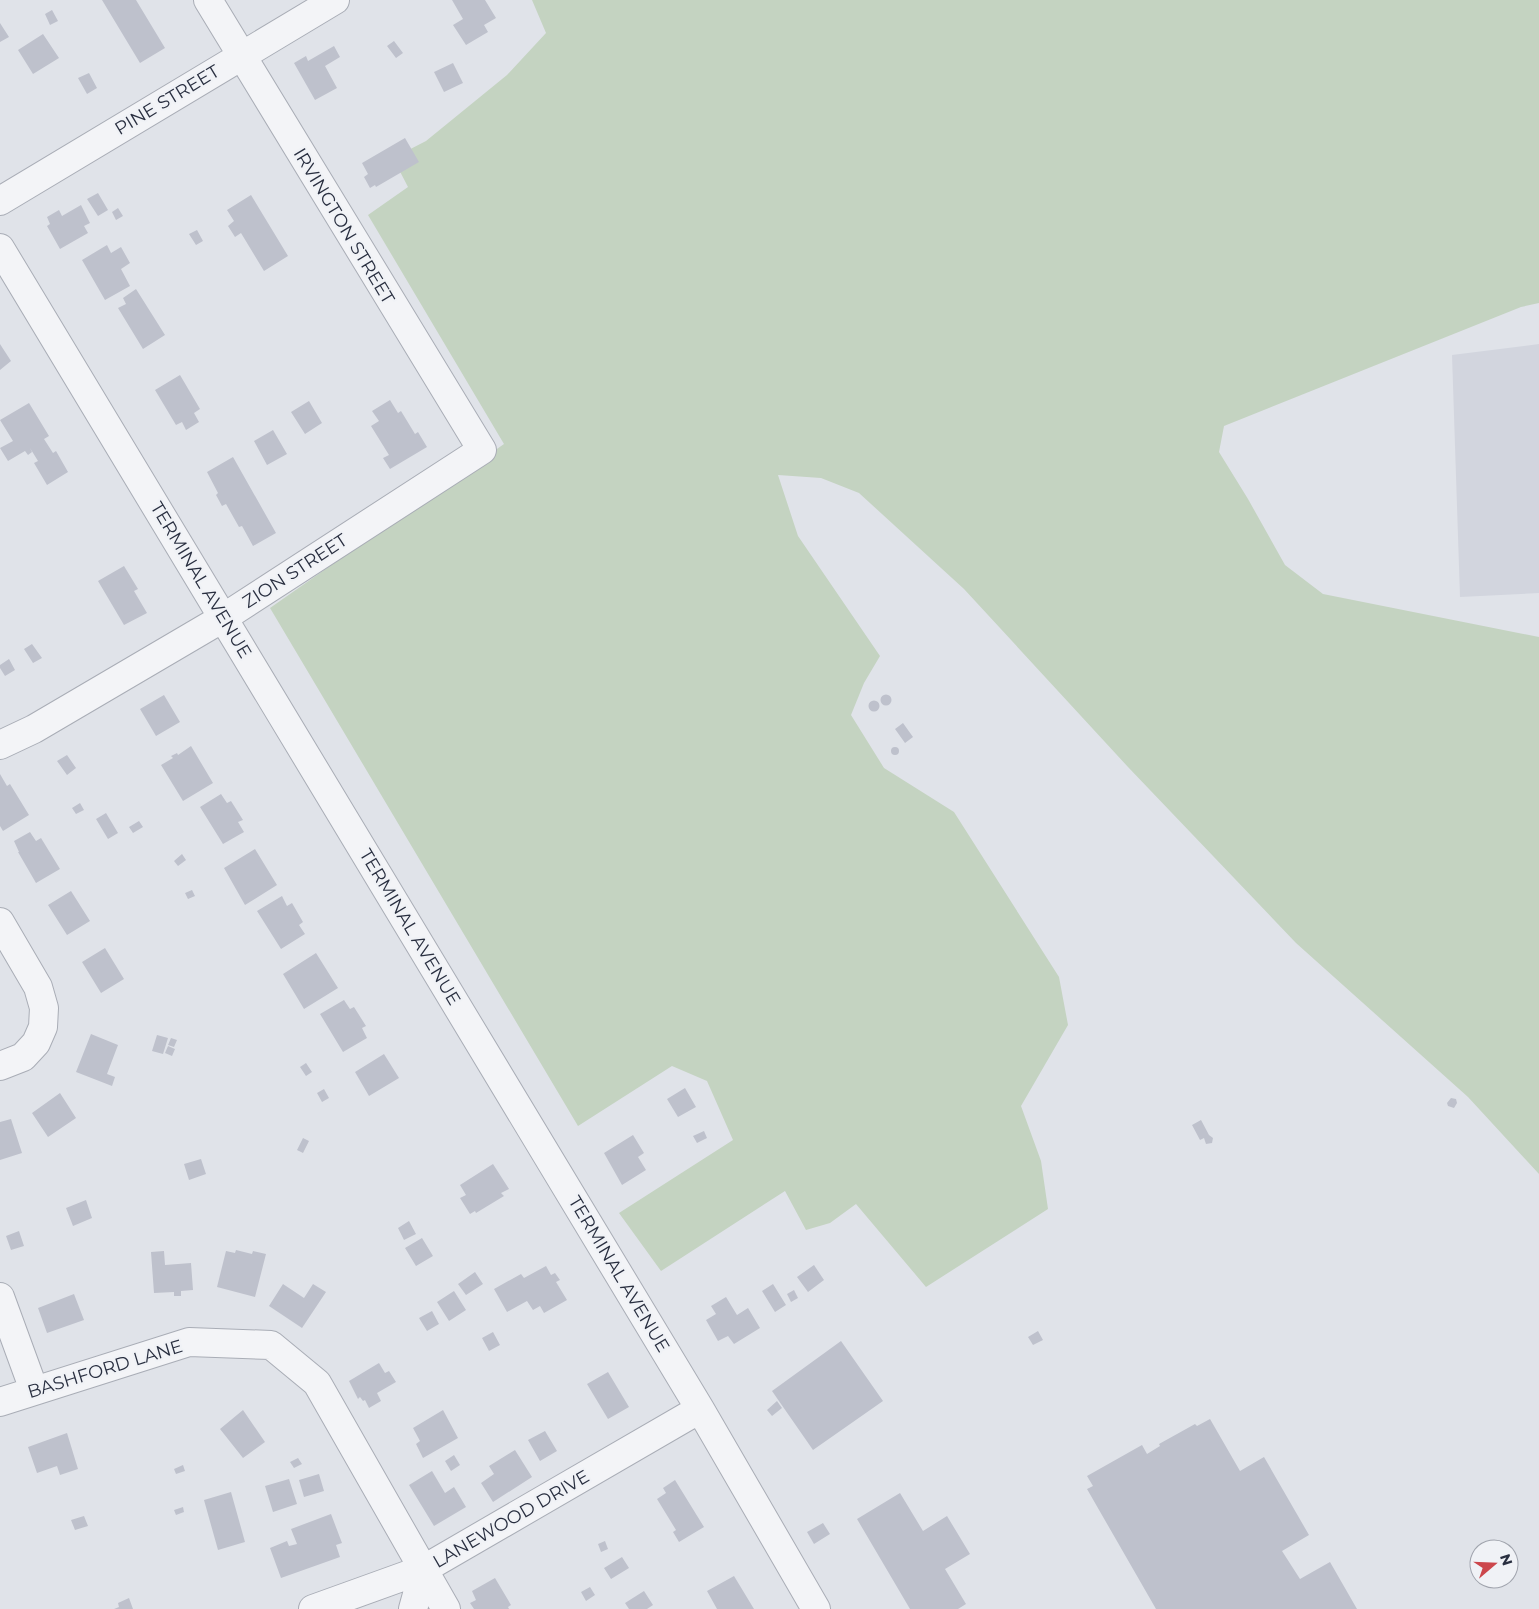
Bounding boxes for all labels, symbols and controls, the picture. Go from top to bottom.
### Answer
street label: PINE STREET [111,60,224,140]
street label: IRVINGTON STREET [289,144,400,309]
street label: TERMINAL AVENUE [146,498,256,662]
street label: ZION STREET [239,529,352,613]
street label: TERMINAL AVENUE [355,845,465,1009]
street label: TERMINAL AVENUE [564,1192,674,1356]
street label: BASHFORD LANE [25,1335,185,1403]
street label: LANEWOOD DRIVE [429,1465,593,1573]
north arrow [1469,1539,1519,1589]
text: N [1496,1551,1517,1568]

